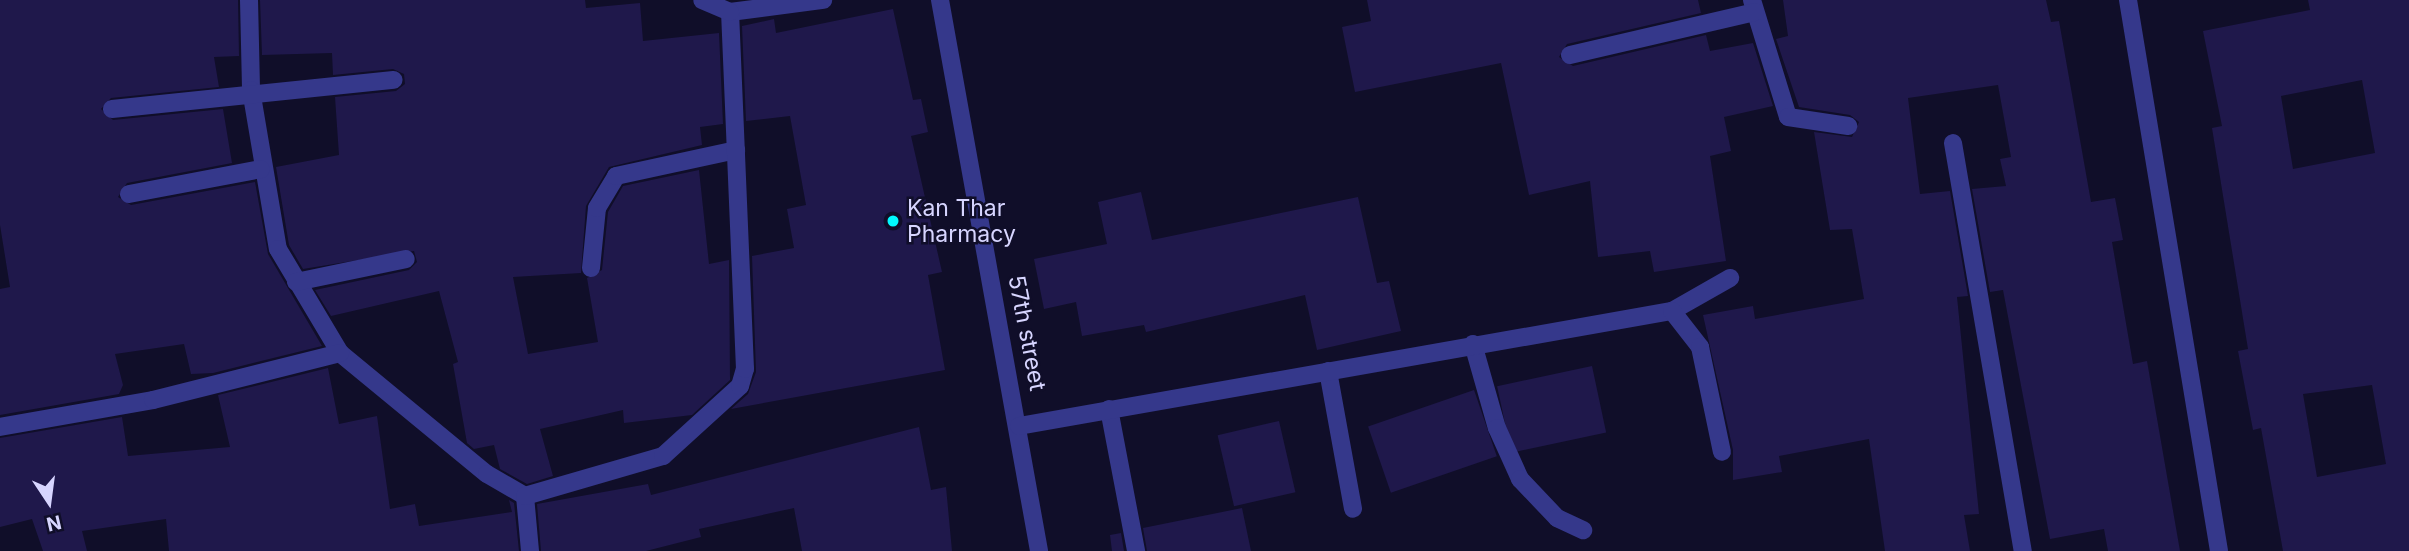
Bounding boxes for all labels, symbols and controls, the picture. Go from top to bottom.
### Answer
place label: Kan Thar Pharmacy [907,194,1016,248]
marker: Kan Thar Pharmacy [885,213,901,229]
street label: 57th street [1002,273,1052,393]
north arrow [14,467,84,537]
text: N [44,510,63,536]

